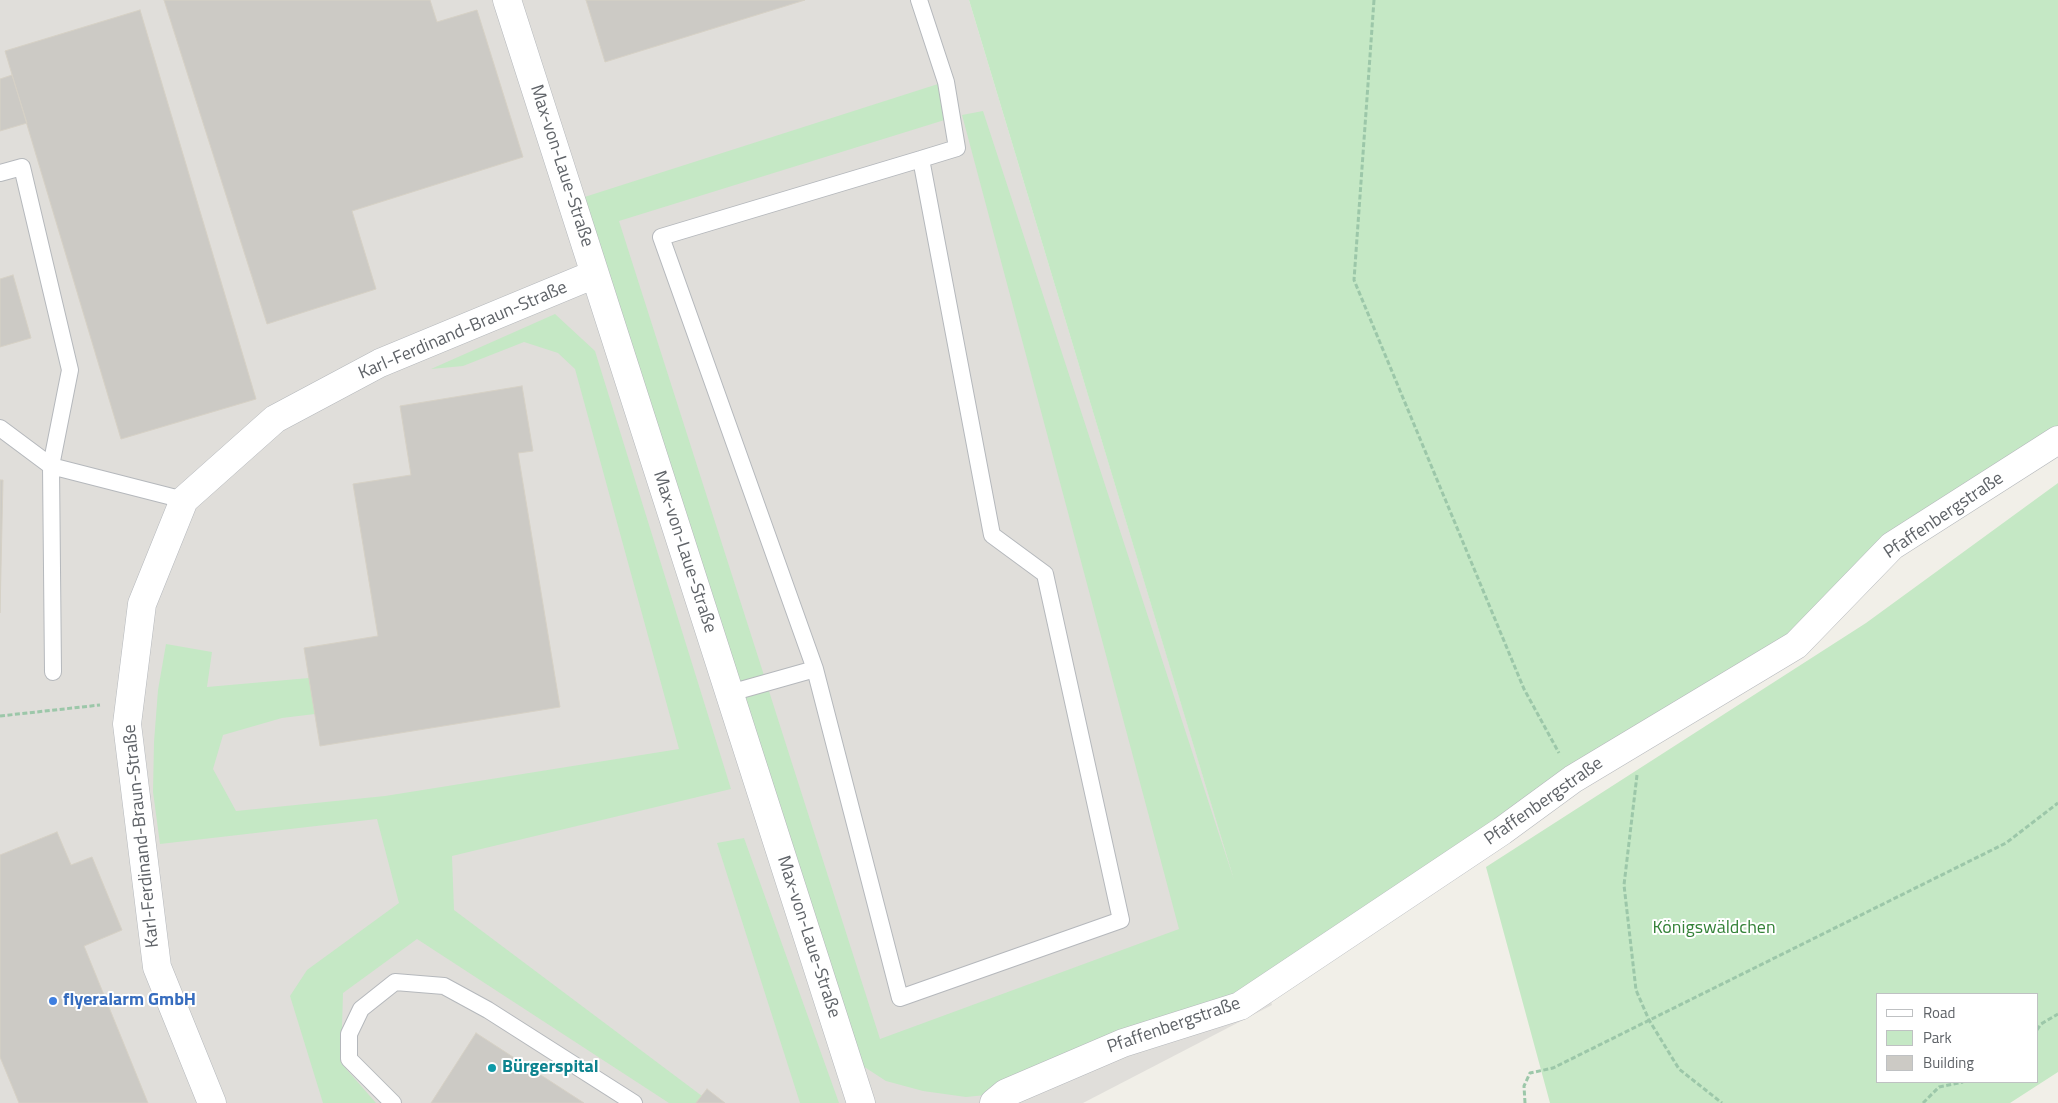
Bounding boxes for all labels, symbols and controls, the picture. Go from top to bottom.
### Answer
street label: Max-von-Laue-Straße [525,82,597,250]
street label: Karl-Ferdinand-Braun-Straße [355,277,571,385]
street label: Max-von-Laue-Straße [648,468,720,636]
street label: Pfaffenbergstraße [1880,468,2008,564]
street label: Karl-Ferdinand-Braun-Straße [120,723,164,949]
street label: Pfaffenbergstraße [1481,753,1607,851]
street label: Max-von-Laue-Straße [772,853,844,1021]
park label: Königswäldchen [1652,918,1776,940]
place label: flyeralarm GmbH [63,990,196,1012]
street label: Pfaffenbergstraße [1105,993,1243,1059]
legend [1876,993,2038,1083]
marker: flyeralarm GmbH [47,995,59,1007]
text: Road [1923,1001,1955,1024]
text: Park [1923,1026,1952,1049]
text: Building [1923,1051,1974,1074]
place label: Bürgerspital [502,1057,599,1079]
marker: Bürgerspital [486,1062,498,1074]

